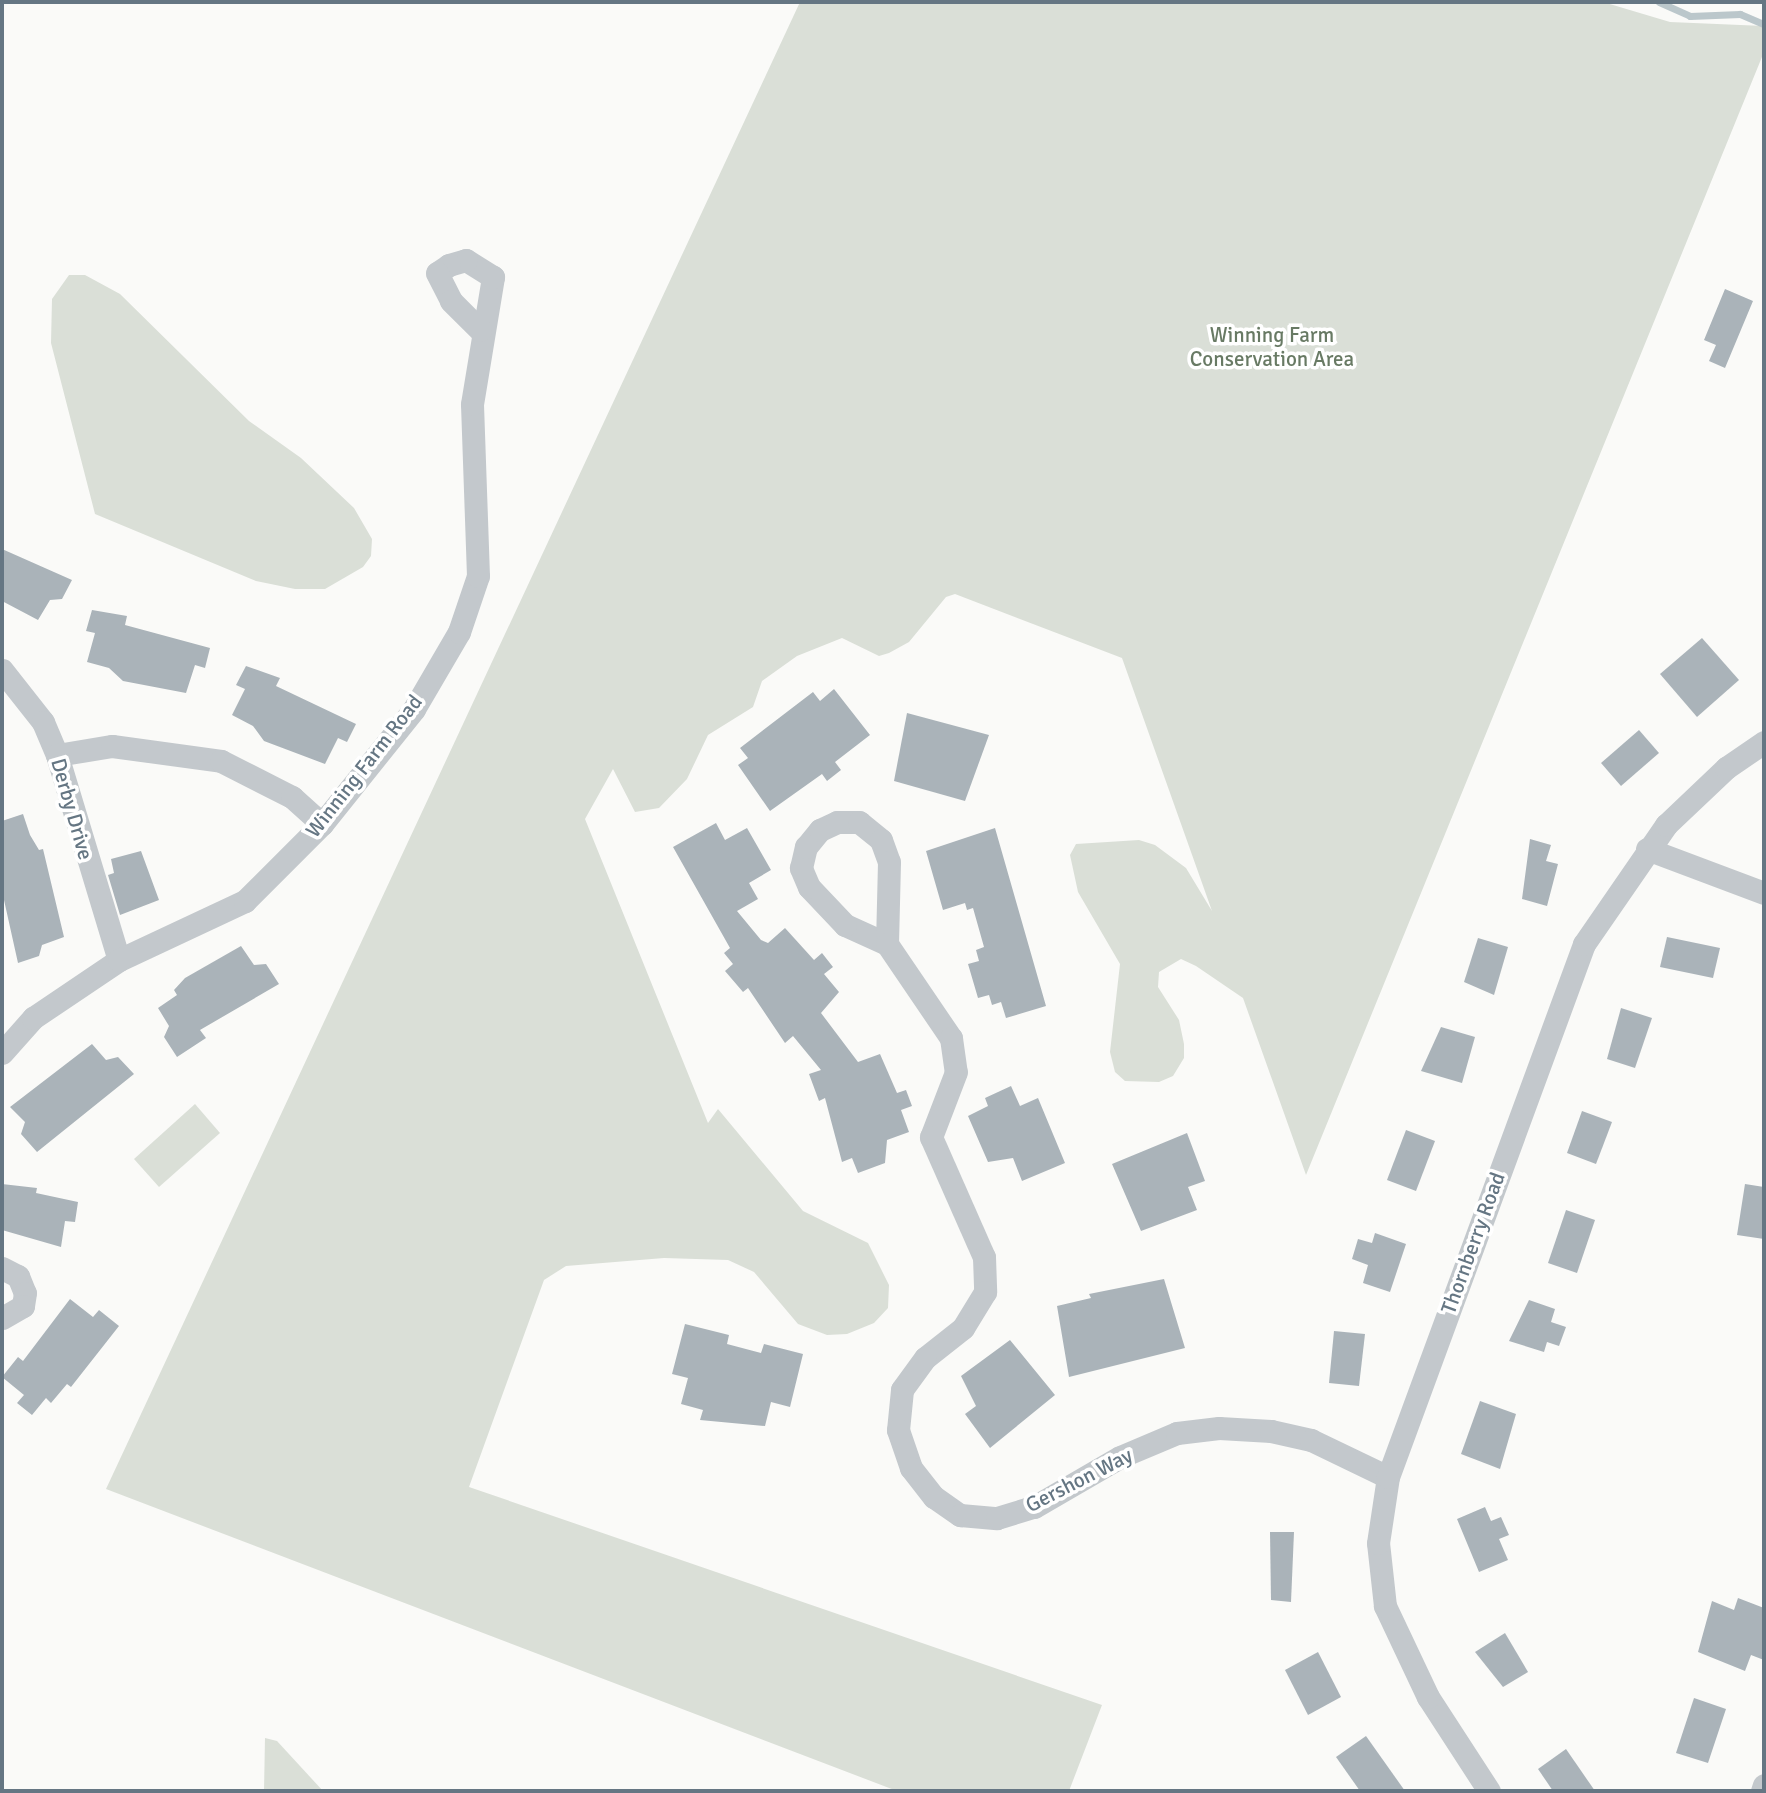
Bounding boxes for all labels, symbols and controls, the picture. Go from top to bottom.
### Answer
park label: Winning Farm Conservation Area [1190,322,1354,372]
street label: Winning Farm Road [300,690,428,842]
street label: Derby Drive [46,755,98,863]
street label: Thornberry Road [1436,1169,1510,1317]
street label: Gershon Way [1021,1442,1137,1518]

